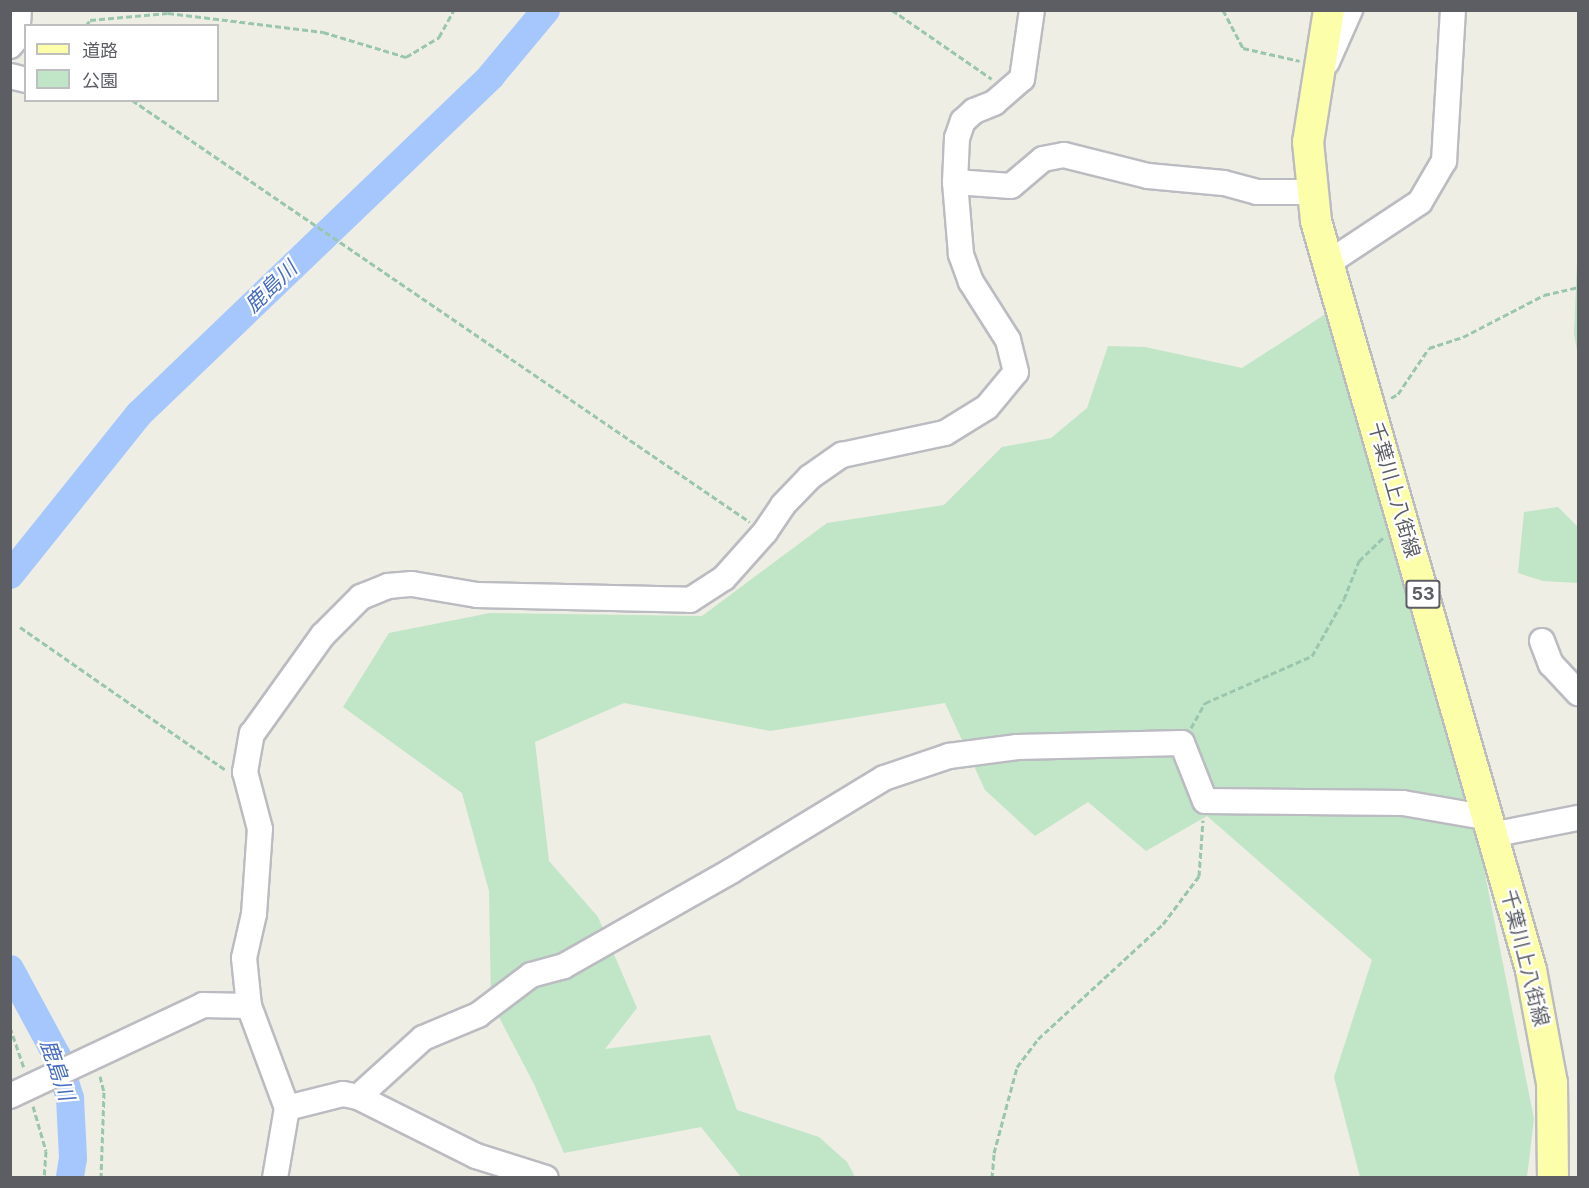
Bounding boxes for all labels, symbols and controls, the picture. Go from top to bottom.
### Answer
legend [24,24,219,102]
text: 道路 [82,40,118,61]
text: 公園 [82,70,118,91]
water label: 鹿島川 [240,256,302,318]
street label: 千葉川上八街線 [1363,419,1425,561]
road number: 53 [1405,579,1441,609]
street label: 千葉川上八街線 [1496,887,1554,1029]
water label: 鹿島川 [35,1036,79,1104]

